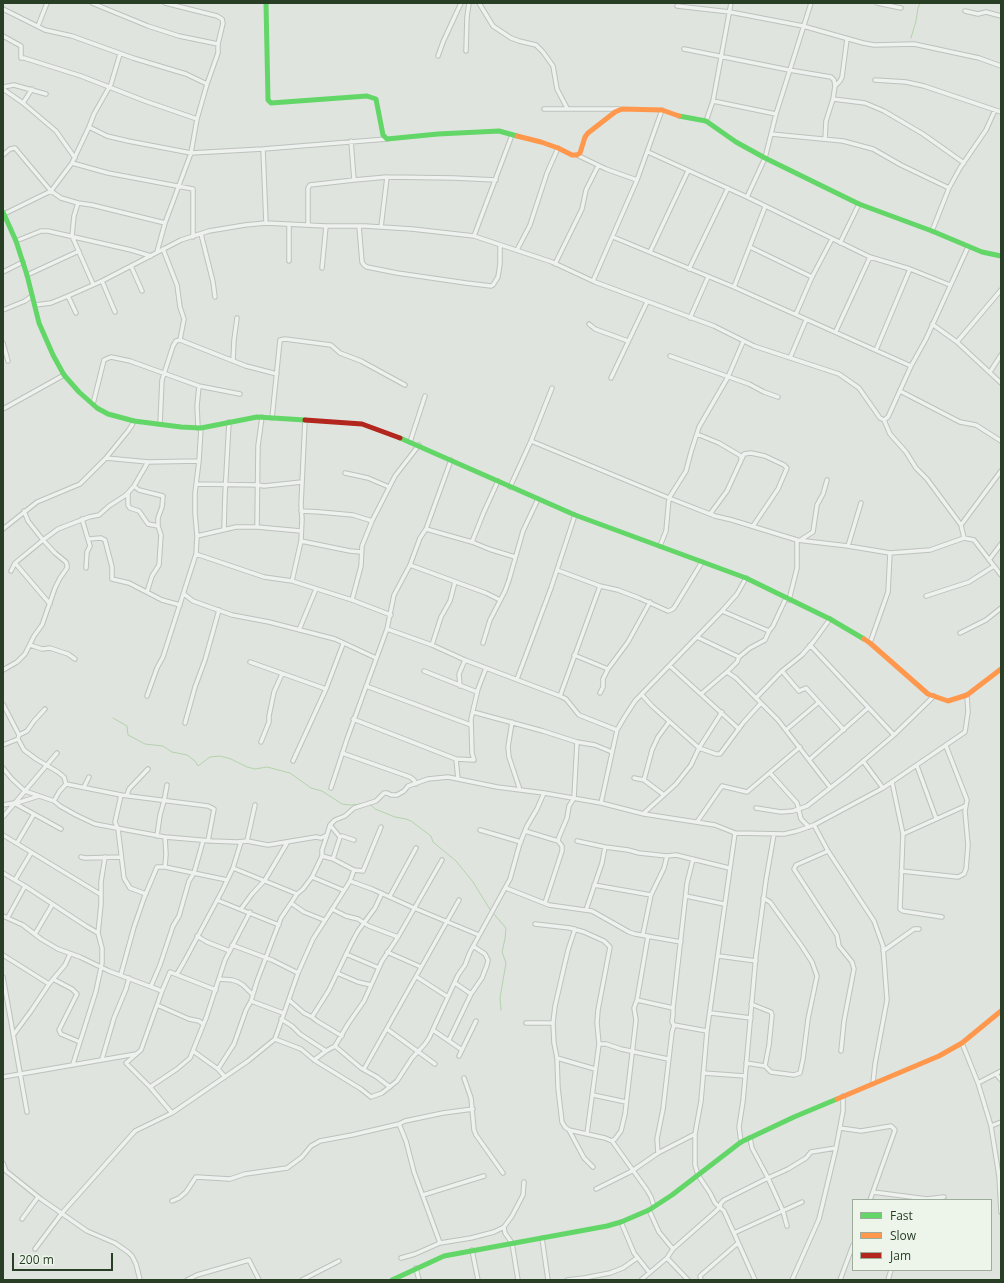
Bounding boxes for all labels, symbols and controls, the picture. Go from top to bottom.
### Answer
legend [852,1199,992,1271]
text: Fast [890,1207,913,1224]
text: Slow [890,1227,916,1244]
scale bar [14,1245,115,1271]
text: Jam [890,1247,911,1264]
text: 200 m [19,1251,54,1268]

